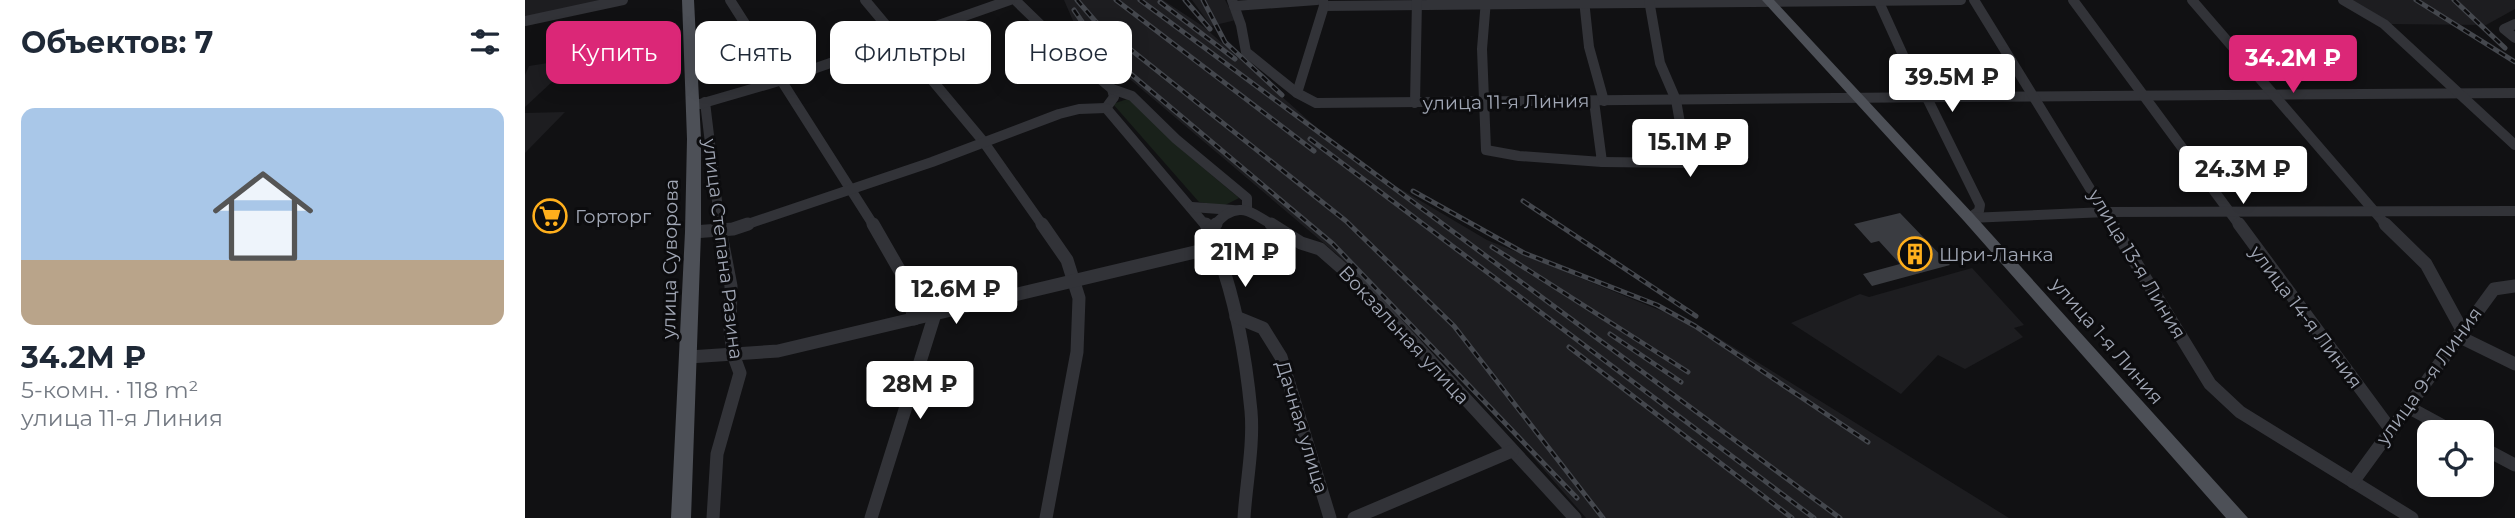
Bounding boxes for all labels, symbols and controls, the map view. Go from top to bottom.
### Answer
chip: Купить [546,21,681,84]
chip: Снять [695,21,816,84]
chip: Фильтры [830,21,991,84]
chip: Новое [1005,21,1132,84]
icon: filters [466,23,504,61]
text: Объектов: 7 [21,24,213,61]
pin: 34.2M ₽ [2228,36,2358,95]
text: 34.2M ₽ [2245,44,2341,72]
pin: 39.5M ₽ [1887,54,2017,114]
text: 39.5M ₽ [1905,63,1999,91]
street label: улица 11-я Линия [1421,89,1590,115]
pin: 15.1M ₽ [1625,120,1755,179]
text: 15.1M ₽ [1648,128,1732,156]
street label: улица Степана Разина [698,136,748,361]
pin: 24.3M ₽ [2178,146,2308,206]
icon: home [200,153,326,279]
text: 24.3M ₽ [2195,155,2291,183]
street label: улица Суворова [657,179,683,340]
street label: улица 13-я Линия [2083,184,2191,343]
supermarket icon: Горторг [531,197,569,235]
place label: Горторг [575,205,651,228]
pin: 21M ₽ [1196,230,1294,289]
building icon: Шри-Ланка [1896,235,1934,273]
text: 21M ₽ [1211,238,1279,266]
street label: улица 14-я Линия [2244,240,2367,393]
place label: Шри-Ланка [1939,243,2054,266]
street label: Вокзальная улица [1334,261,1474,409]
pin: 12.6M ₽ [891,266,1021,326]
street label: улица 1-я Линия [2045,272,2168,409]
text: 12.6M ₽ [911,275,1001,303]
street label: улица 9-я Линия [2371,303,2487,450]
text: 34.2M ₽ [21,339,146,376]
street label: Дачная улица [1271,358,1333,496]
pin: 28M ₽ [871,362,969,421]
text: 28M ₽ [882,370,958,398]
text: 5-комн. · 118 m² [21,376,198,404]
text: улица 11-я Линия [21,404,223,432]
map controls [2417,420,2494,497]
button: locate [2417,420,2494,497]

